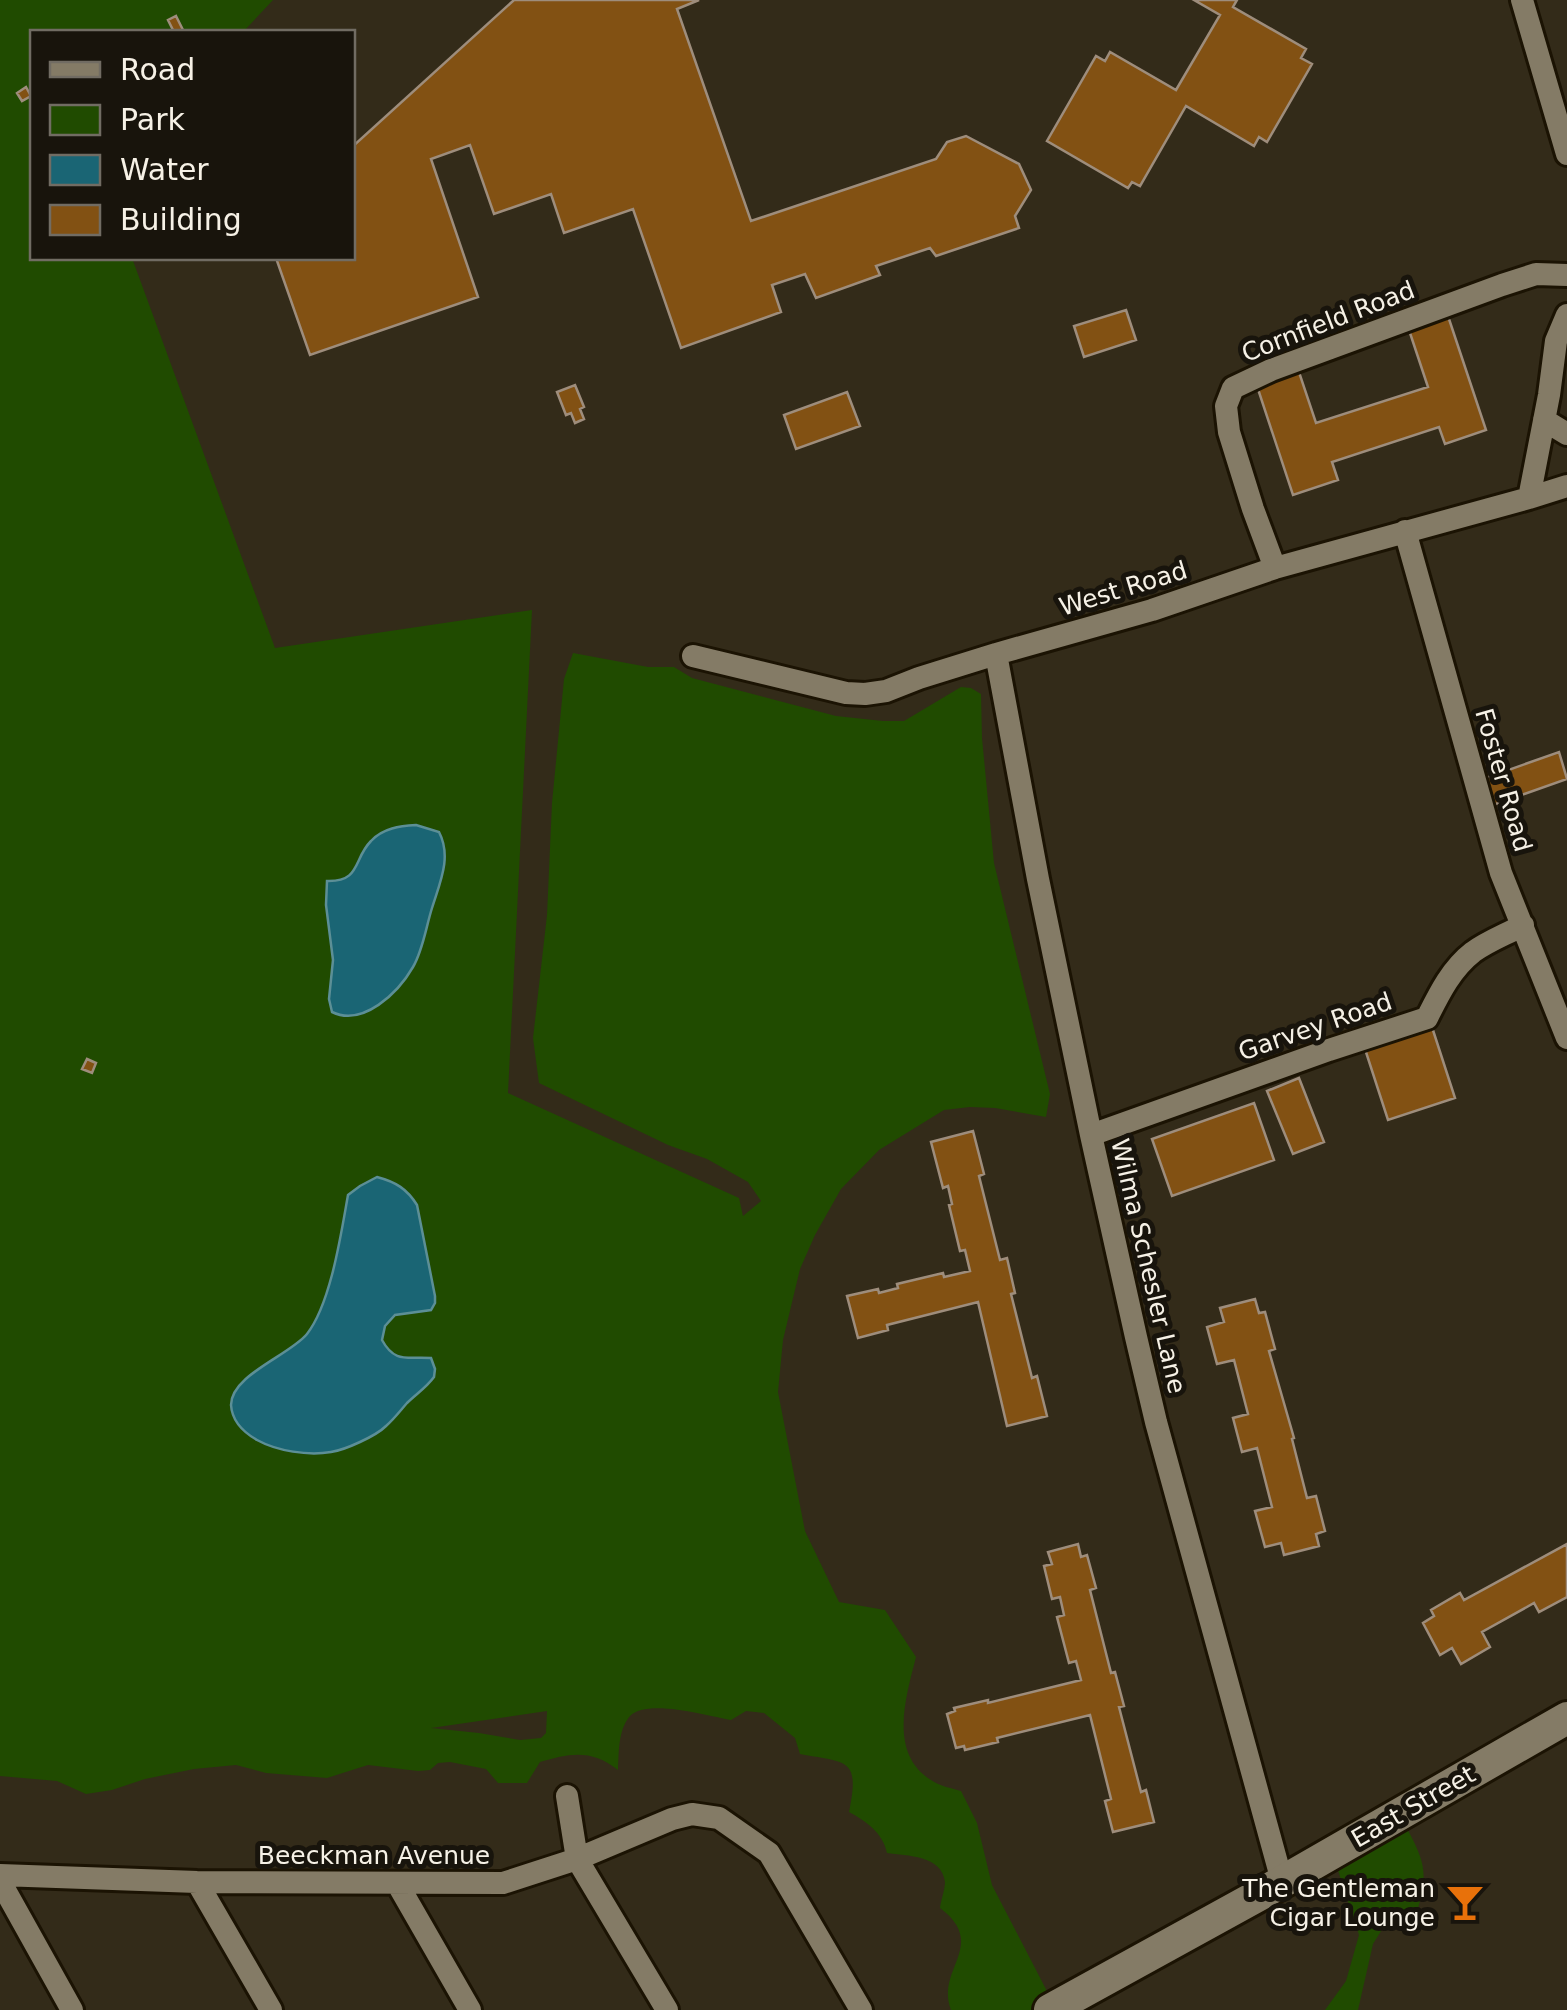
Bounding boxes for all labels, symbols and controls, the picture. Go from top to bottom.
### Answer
legend [30,30,355,260]
text: Road [120,52,195,87]
text: Park [120,102,185,137]
text: Water [120,152,209,187]
text: Building [120,202,242,237]
street label: Cornfield Road [1238,275,1419,368]
street label: West Road [1056,555,1191,622]
street label: Foster Road [1469,705,1538,855]
street label: Garvey Road [1235,987,1396,1066]
street label: Wilma Schesler Lane [1105,1136,1192,1396]
street label: East Street [1346,1759,1480,1853]
street label: Beeckman Avenue [258,1841,490,1870]
place label: The Gentleman Cigar Lounge [1241,1874,1435,1932]
bar icon: The Gentleman Cigar Lounge [1444,1881,1486,1923]

